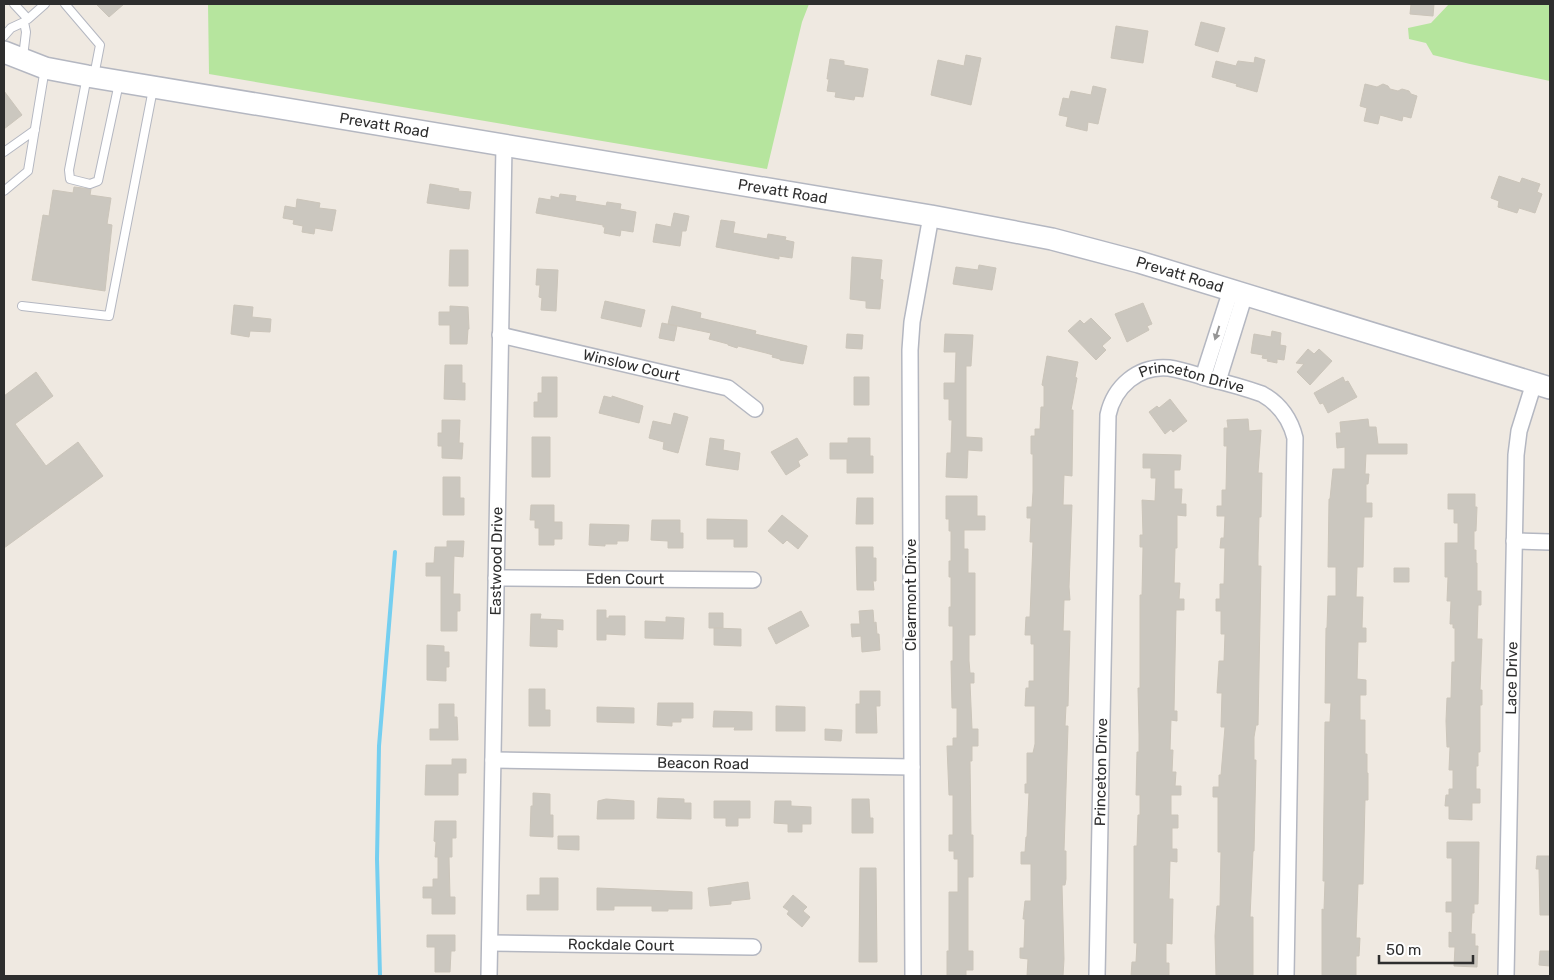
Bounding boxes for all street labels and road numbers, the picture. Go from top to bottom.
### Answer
street label: Prevatt Road [338,109,430,142]
street label: Prevatt Road [737,175,829,208]
street label: Prevatt Road [1134,253,1226,296]
street label: Winslow Court [581,346,682,386]
street label: Princeton Drive [1136,359,1246,397]
street label: Eastwood Drive [487,507,506,616]
street label: Clearmont Drive [902,539,920,651]
street label: Eden Court [586,570,664,588]
street label: Lace Drive [1502,641,1521,715]
street label: Princeton Drive [1091,718,1111,826]
street label: Beacon Road [657,754,749,773]
street label: Rockdale Court [568,935,674,955]

